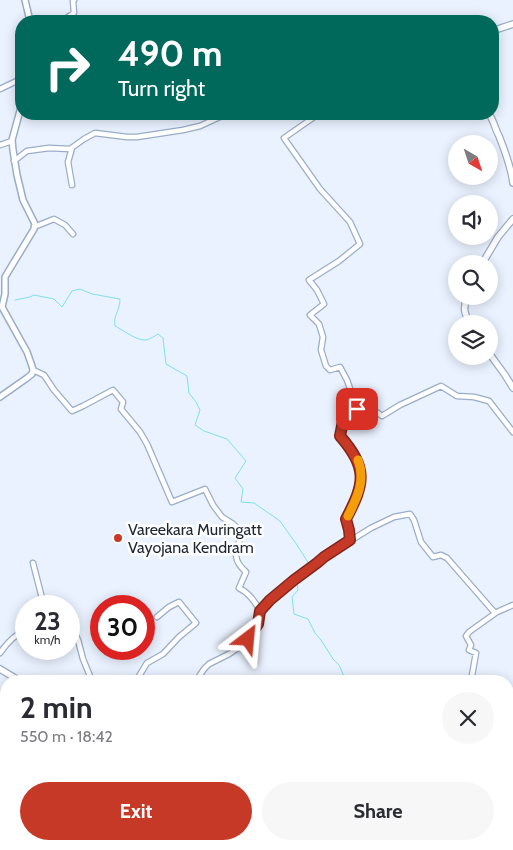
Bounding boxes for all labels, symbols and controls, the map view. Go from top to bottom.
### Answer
text: 490 m [118,32,222,75]
icon: right [35,35,100,100]
text: Turn right [118,75,205,102]
north arrow [448,135,498,185]
map controls [448,135,498,365]
button: sound [448,195,498,245]
button: search [448,255,498,305]
button: layers [448,315,498,365]
pin [336,388,378,430]
icon: arrive [343,395,371,423]
place label: Vareekara Muringatt Vayojana Kendram [128,520,262,557]
marker: Vareekara Muringatt Vayojana Kendram [112,532,124,544]
speed limit sign: 30 [90,595,155,660]
text: 23 [34,606,61,636]
position arrow [221,612,273,664]
text: km/h [34,632,61,647]
text: 2 min [20,689,92,726]
button: close [442,692,494,744]
text: 550 m · 18:42 [20,727,113,746]
button: Exit [20,782,252,840]
button: Share [262,782,494,840]

